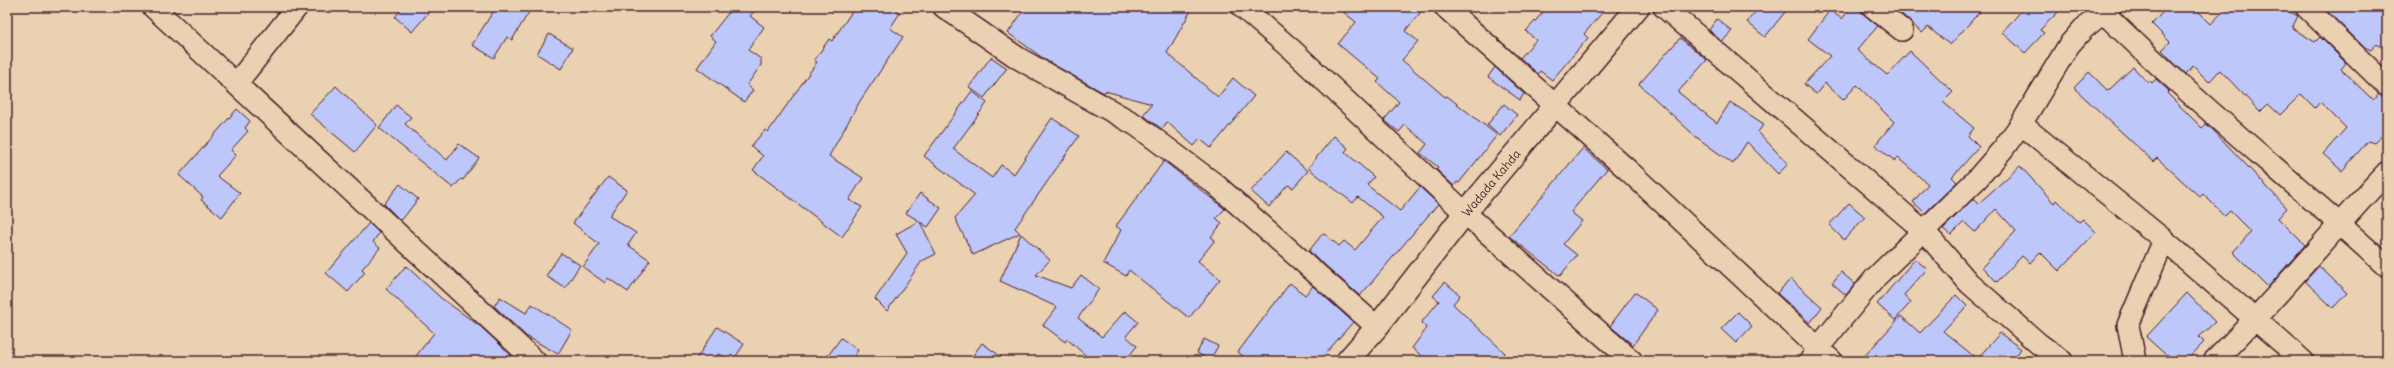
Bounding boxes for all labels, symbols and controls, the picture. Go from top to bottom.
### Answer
street label: Wadada Kahda [1459,146,1523,220]

